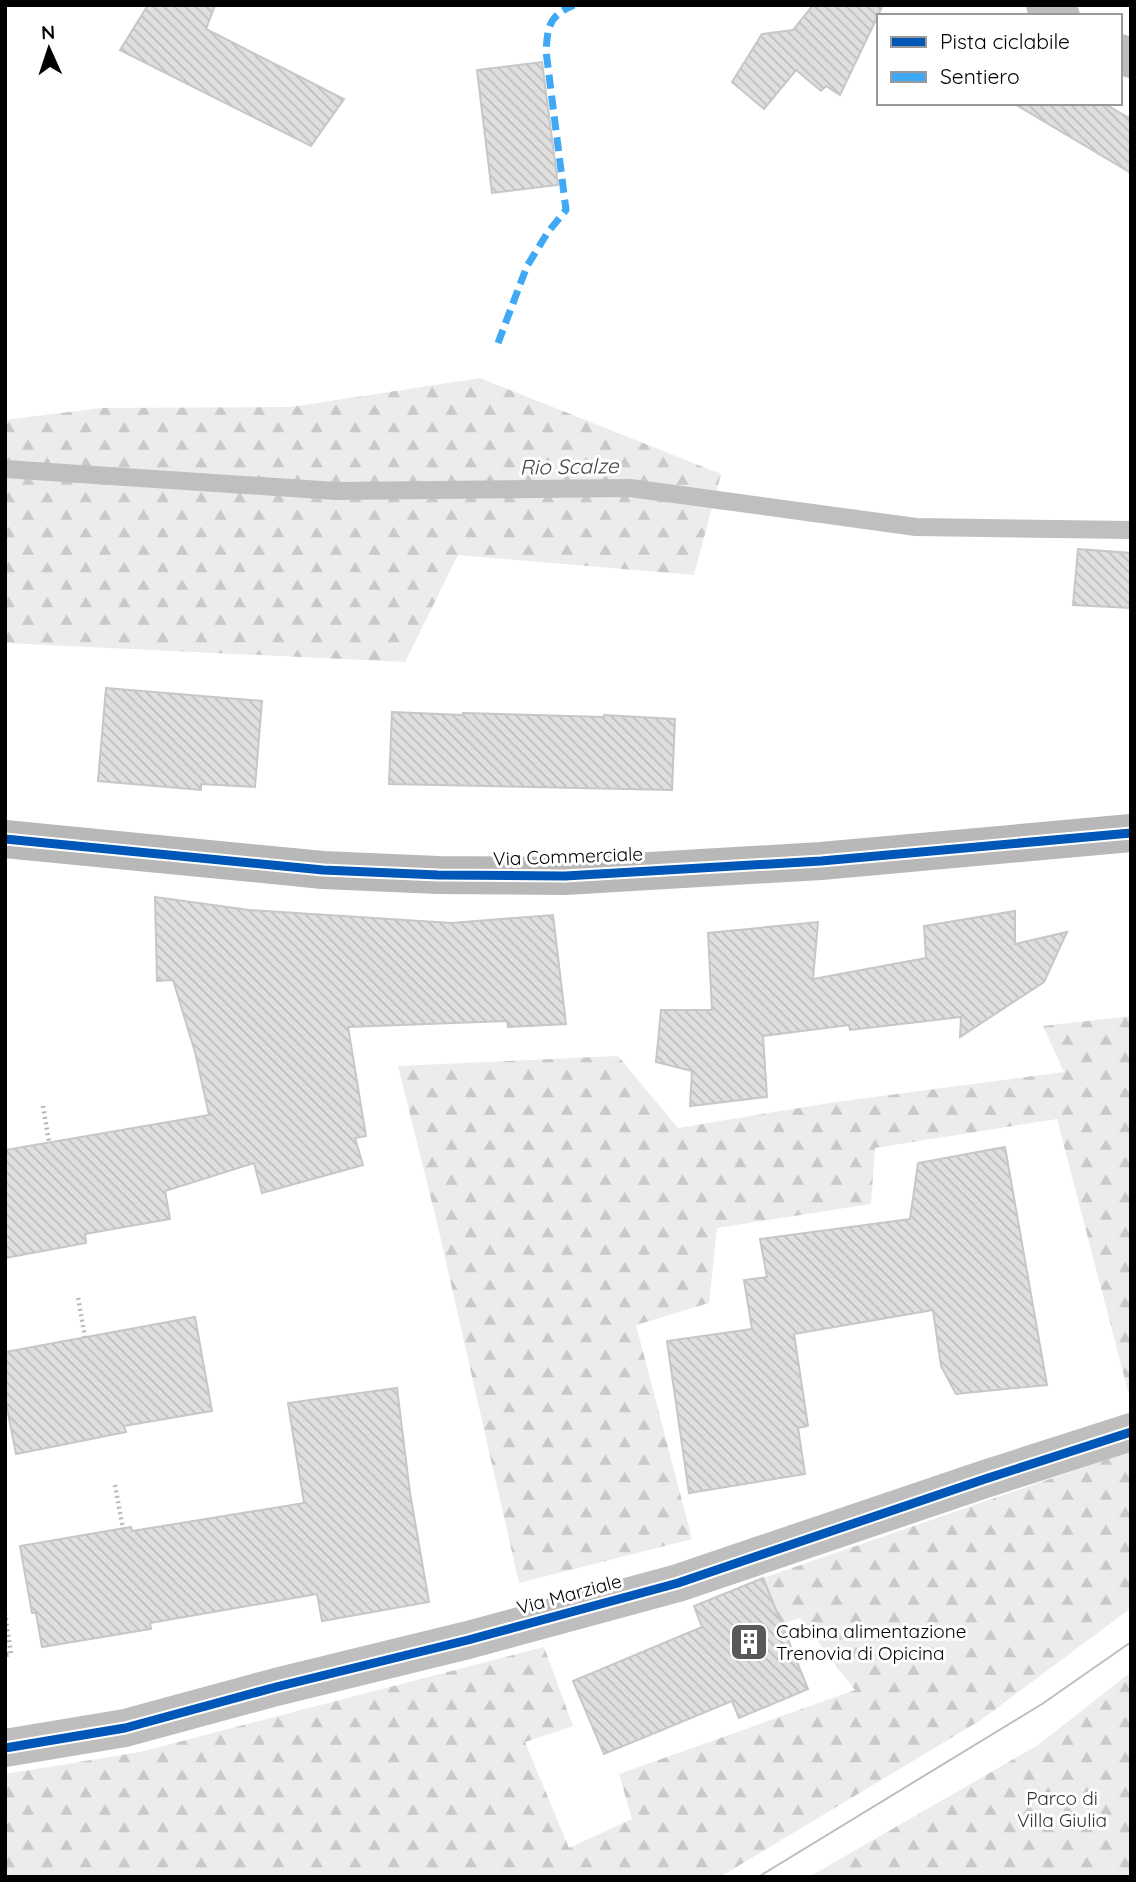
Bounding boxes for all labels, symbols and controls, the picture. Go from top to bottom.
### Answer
north arrow [14,14,84,84]
legend [877,14,1122,105]
text: N [41,20,56,44]
text: Pista ciclabile [940,28,1070,54]
text: Sentiero [940,63,1020,89]
water label: Rio Scalze [519,452,620,480]
street label: Via Commerciale [493,841,643,871]
street label: Via Marziale [514,1568,624,1620]
place label: Cabina alimentazione Trenovia di Opicina [776,1619,967,1665]
building icon: Cabina alimentazione Trenovia di Opicina [728,1621,770,1663]
park label: Parco di Villa Giulia [1017,1786,1107,1832]

